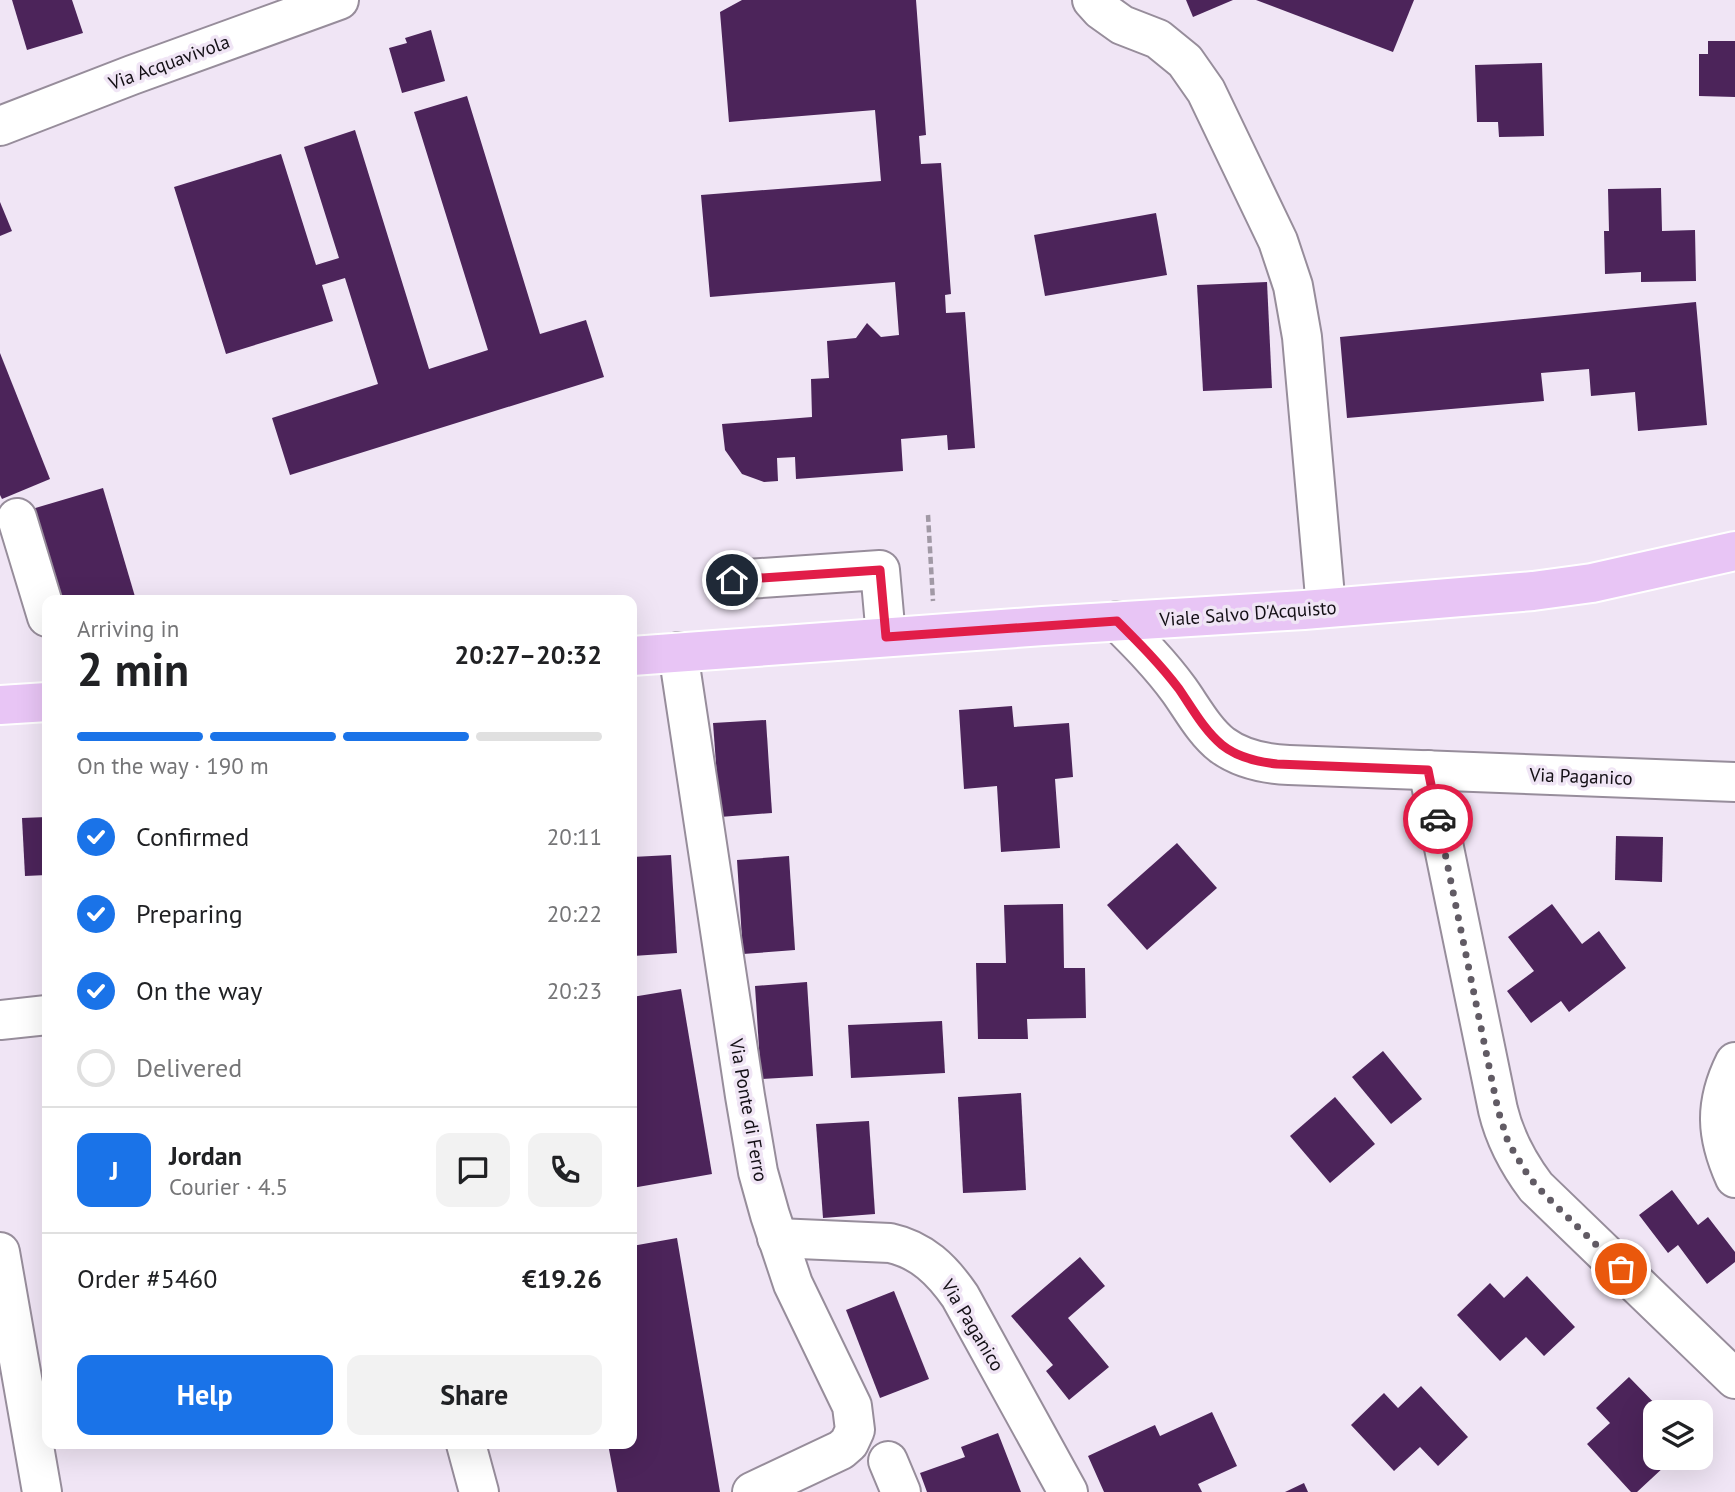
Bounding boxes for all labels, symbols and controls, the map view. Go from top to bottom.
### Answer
street label: Via Acquavivola [104,29,233,95]
pin [702,550,762,610]
icon: home [713,561,751,599]
street label: Viale Salvo D'Acquisto [1158,595,1337,631]
text: Arriving in [77,614,179,643]
text: 20:27–20:32 [455,638,602,671]
text: 2 min [77,639,189,699]
text: On the way · 190 m [77,751,269,780]
street label: Via Paganico [1528,762,1633,790]
courier [1403,784,1473,854]
icon: car [1419,800,1457,838]
icon: check [77,818,115,856]
text: Confirmed [136,820,249,853]
text: 20:11 [547,822,602,851]
icon: check [77,895,115,933]
text: Preparing [136,897,243,930]
text: 20:22 [547,899,602,928]
icon: check [77,972,115,1010]
text: On the way [136,974,262,1007]
text: 20:23 [547,976,602,1005]
street label: Via Ponte di Ferro [724,1036,773,1183]
text: Delivered [136,1051,242,1084]
button: chat [436,1133,510,1207]
button: phone [528,1133,602,1207]
text: Jordan [169,1139,242,1172]
text: J [110,1154,118,1187]
text: Courier · 4.5 [169,1172,288,1201]
pin [1591,1239,1651,1299]
icon: bag [1602,1250,1640,1288]
text: Order #5460 [77,1262,217,1295]
text: €19.26 [522,1262,602,1295]
street label: Via Paganico [936,1274,1010,1375]
button: Help [77,1355,333,1435]
button: Share [347,1355,602,1435]
map controls [1643,1400,1713,1470]
button: layers [1643,1400,1713,1470]

